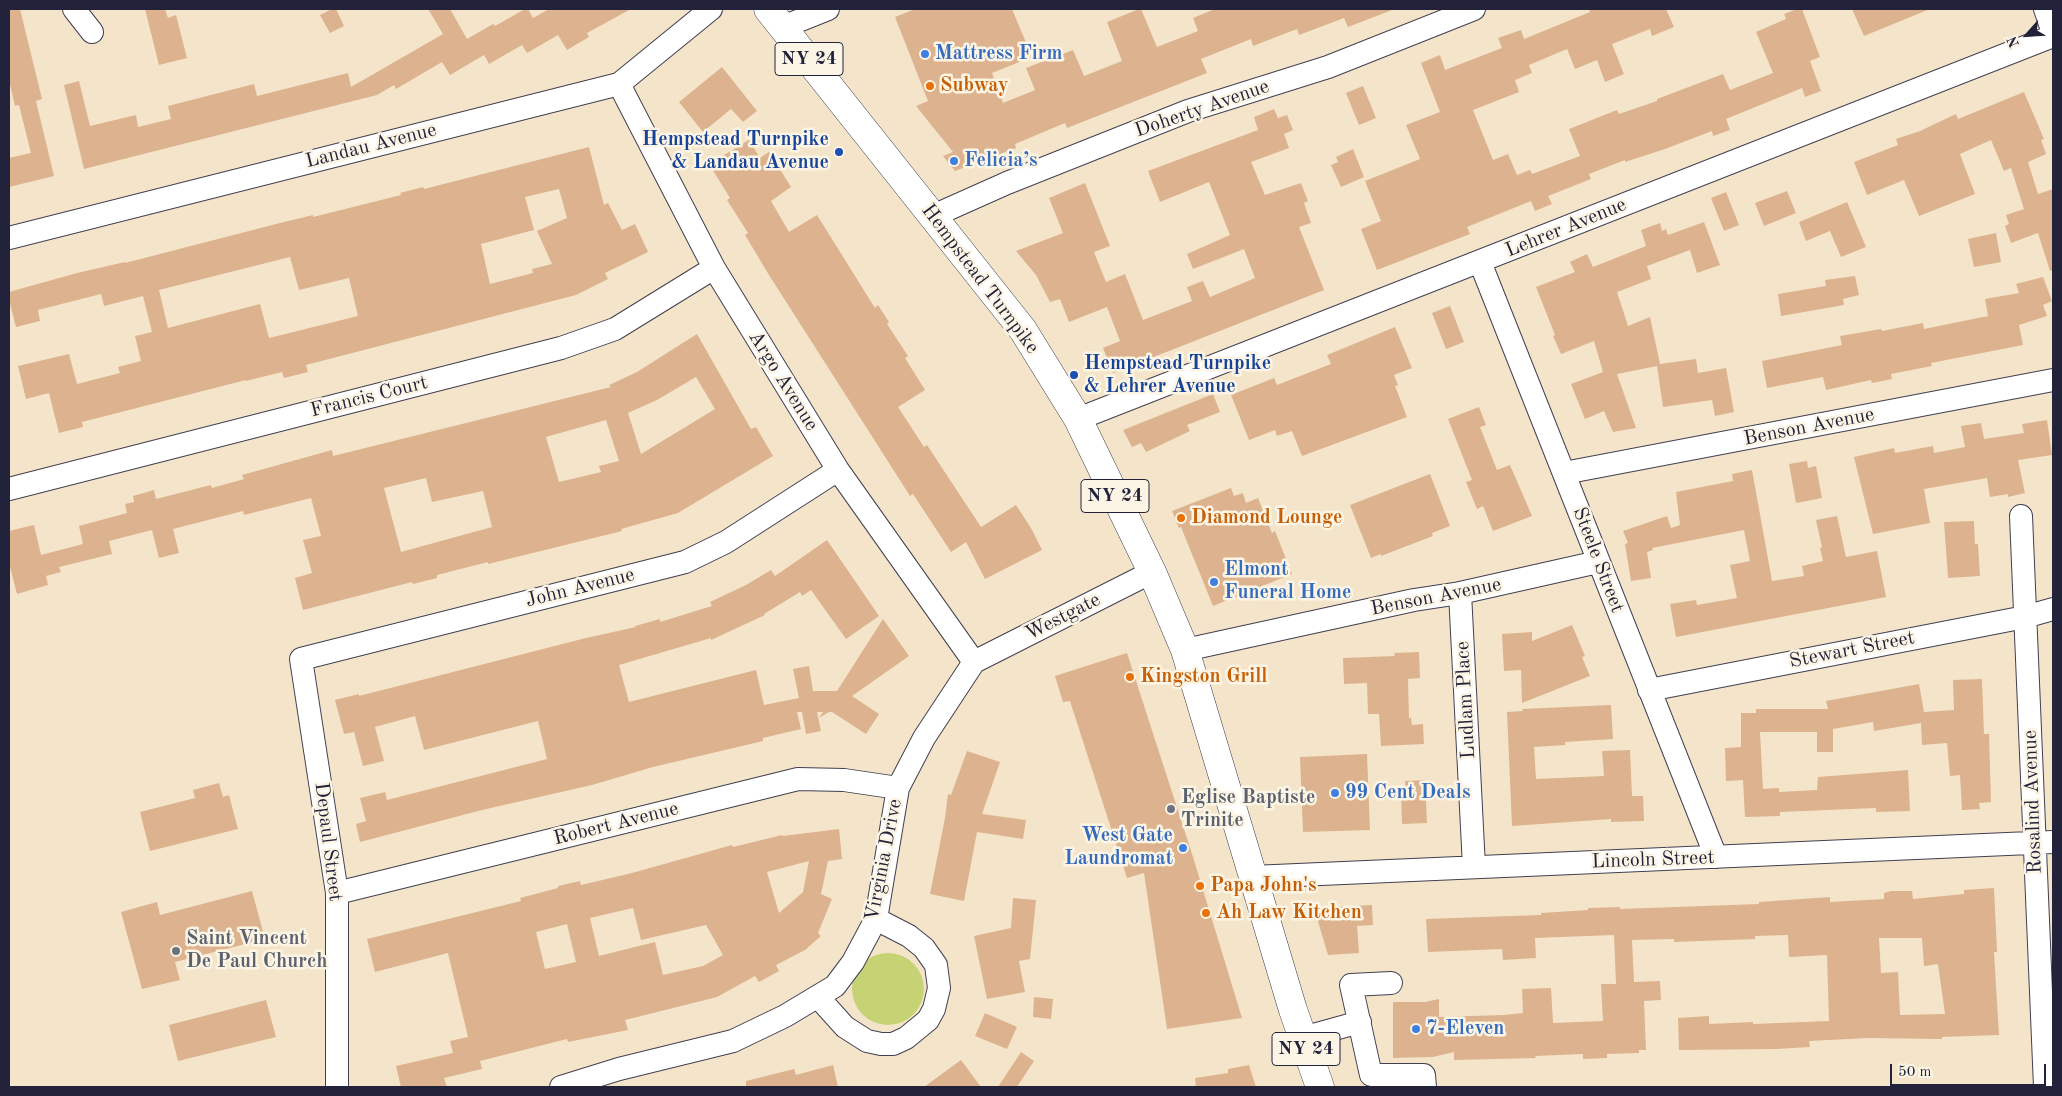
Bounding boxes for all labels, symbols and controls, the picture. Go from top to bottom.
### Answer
north arrow [2002,10,2052,60]
text: N [2005,34,2022,49]
road number: NY 24 [775,42,843,76]
place label: Mattress Firm [935,42,1062,66]
marker: Mattress Firm [919,48,931,60]
place label: Subway [940,74,1008,98]
street label: Doherty Avenue [1132,75,1272,143]
marker: Subway [924,80,936,92]
street label: Landau Avenue [303,118,439,174]
place label: Hempstead Turnpike & Landau Avenue [642,128,829,175]
marker: Hempstead Turnpike & Landau Avenue [833,146,845,158]
place label: Felicia’s [964,149,1038,173]
marker: Felicia’s [948,155,960,167]
street label: Lehrer Avenue [1502,193,1630,263]
street label: Hempstead Turnpike [916,199,1044,359]
street label: Argo Avenue [743,327,823,435]
place label: Hempstead Turnpike & Lehrer Avenue [1084,352,1271,399]
marker: Hempstead Turnpike & Lehrer Avenue [1068,369,1080,381]
street label: Francis Court [308,371,430,423]
street label: Benson Avenue [1742,403,1876,451]
road number: NY 24 [1081,480,1149,512]
street label: Steele Street [1567,504,1629,616]
place label: Diamond Lounge [1191,506,1342,530]
marker: Diamond Lounge [1175,512,1187,524]
place label: Elmont Funeral Home [1224,558,1352,605]
street label: John Avenue [523,563,637,613]
street label: Benson Avenue [1369,573,1503,621]
marker: Elmont Funeral Home [1208,576,1220,588]
street label: Westgate [1021,588,1105,646]
street label: Stewart Street [1787,626,1917,674]
street label: Ludlam Place [1451,640,1481,760]
place label: Kingston Grill [1140,665,1268,689]
marker: Kingston Grill [1124,671,1136,683]
street label: Rosalind Avenue [2018,730,2048,874]
street label: Depaul Street [309,781,347,903]
place label: 99 Cent Deals [1345,781,1471,805]
place label: Eglise Baptiste Trinite [1181,786,1315,833]
marker: 99 Cent Deals [1329,787,1341,799]
street label: Robert Avenue [551,797,681,851]
street label: Virginia Drive [860,797,908,923]
marker: Eglise Baptiste Trinite [1165,803,1177,815]
place label: West Gate Laundromat [1064,824,1173,871]
marker: West Gate Laundromat [1177,842,1189,854]
street label: Lincoln Street [1591,846,1715,874]
place label: Papa John's [1210,874,1317,898]
marker: Papa John's [1194,880,1206,892]
place label: Ah Law Kitchen [1216,901,1362,925]
marker: Ah Law Kitchen [1200,907,1212,919]
place label: Saint Vincent De Paul Church [186,927,327,974]
marker: Saint Vincent De Paul Church [170,945,182,957]
place label: 7-Eleven [1426,1017,1504,1041]
marker: 7-Eleven [1410,1023,1422,1035]
road number: NY 24 [1272,1032,1340,1066]
scale bar [1892,1054,2048,1086]
text: 50 m [1898,1065,1932,1080]

